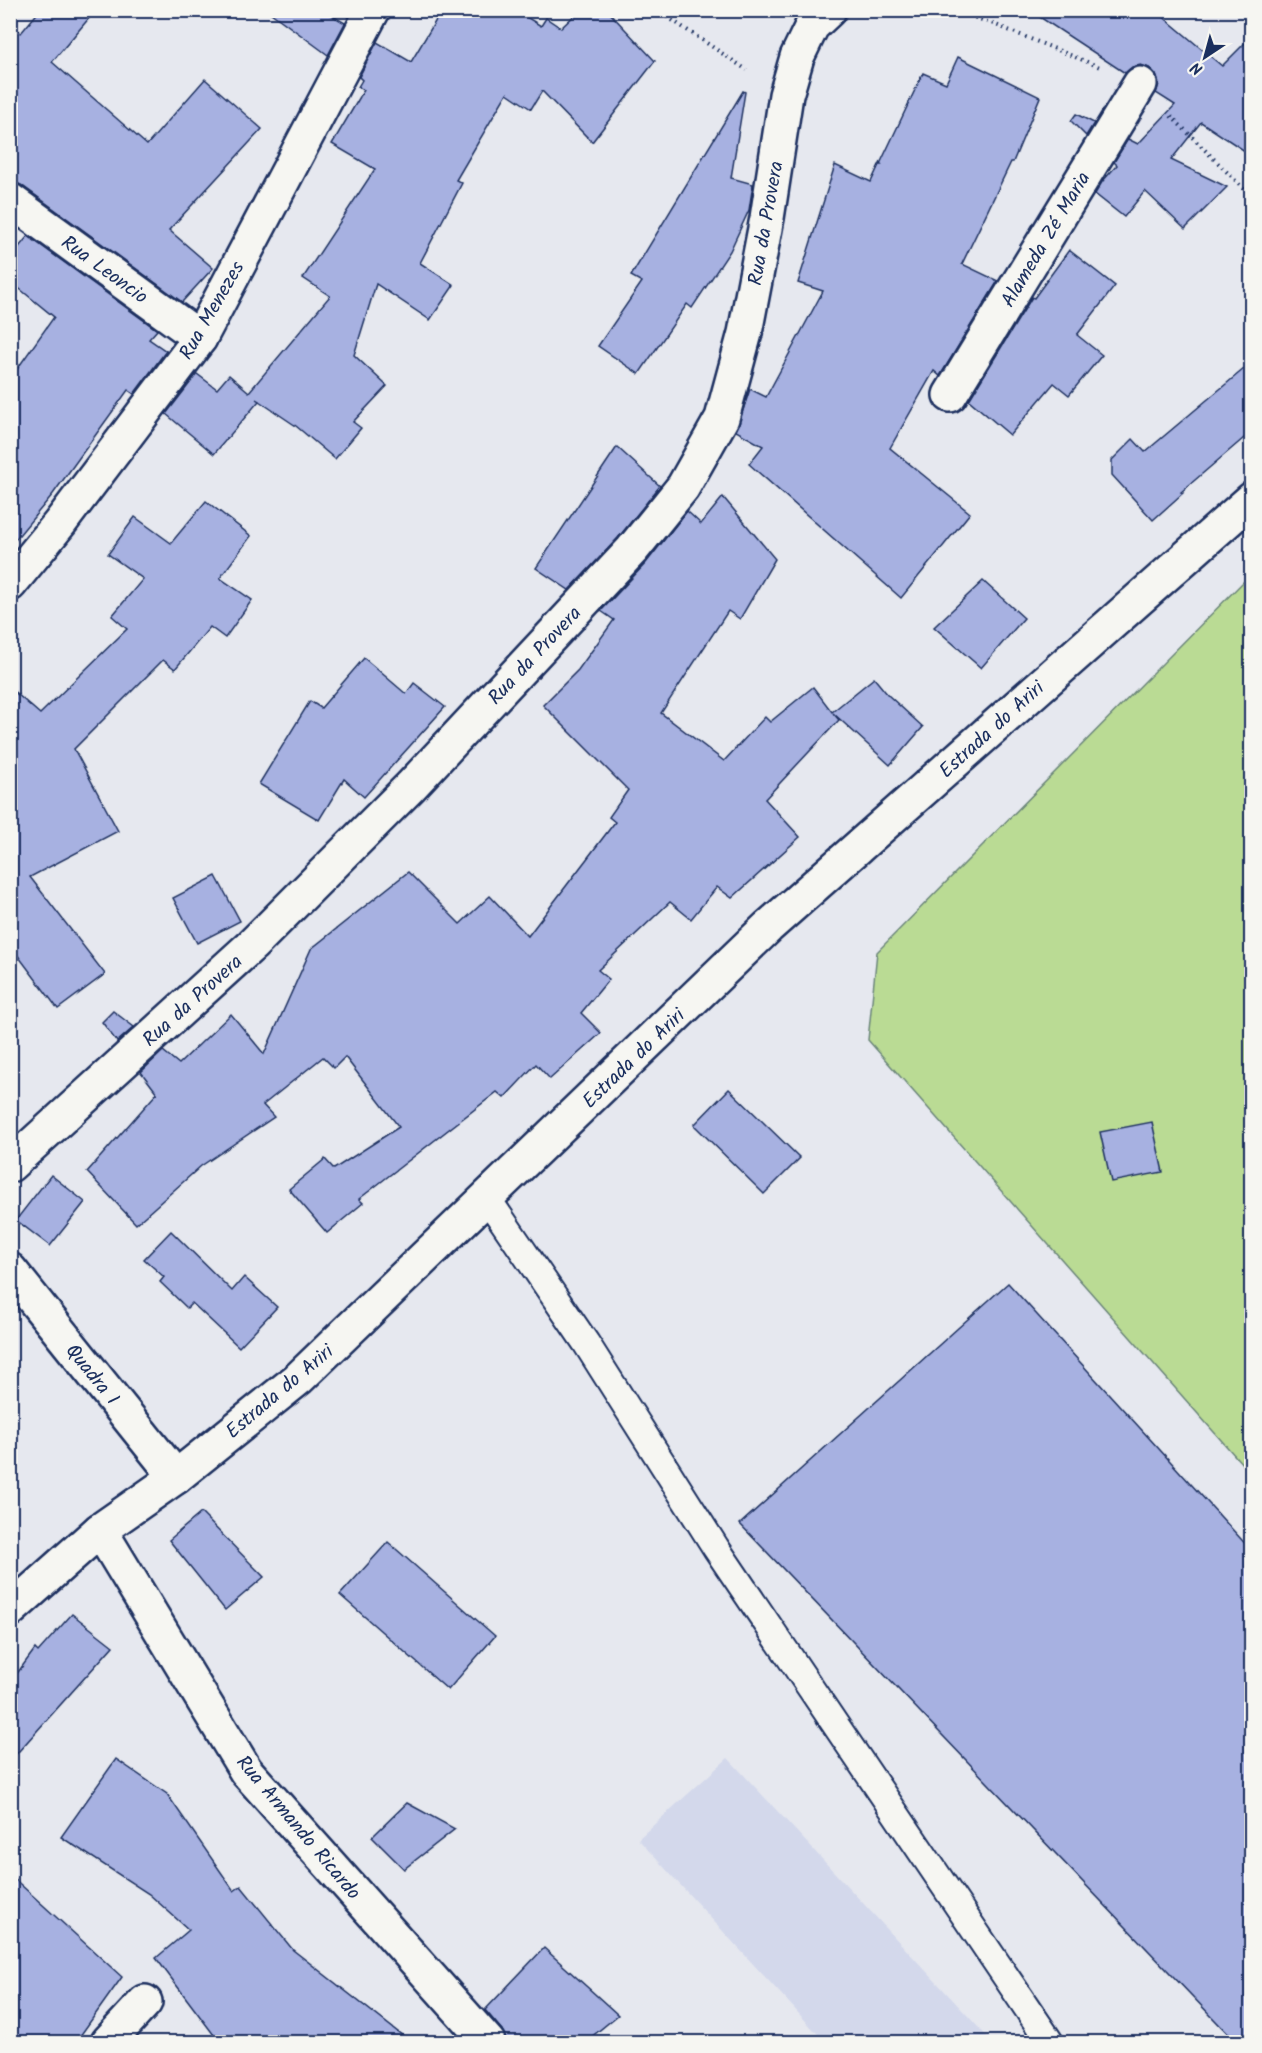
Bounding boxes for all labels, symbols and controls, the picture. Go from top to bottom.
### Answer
north arrow [1175,27,1235,87]
text: N [1186,55,1209,81]
street label: Rua da Provera [740,158,794,288]
street label: Alameda Zé Maria [993,166,1100,314]
street label: Rua Leoncio [54,228,154,313]
street label: Rua Menezes [172,255,254,366]
street label: Rua da Provera [481,599,590,713]
street label: Estrada do Ariri [932,673,1054,787]
street label: Rua da Provera [136,947,251,1056]
street label: Estrada do Ariri [575,1001,694,1117]
street label: Quadra I [56,1337,127,1413]
street label: Estrada do Ariri [219,1337,343,1448]
street label: Rua Armando Ricardo [227,1749,368,1908]

